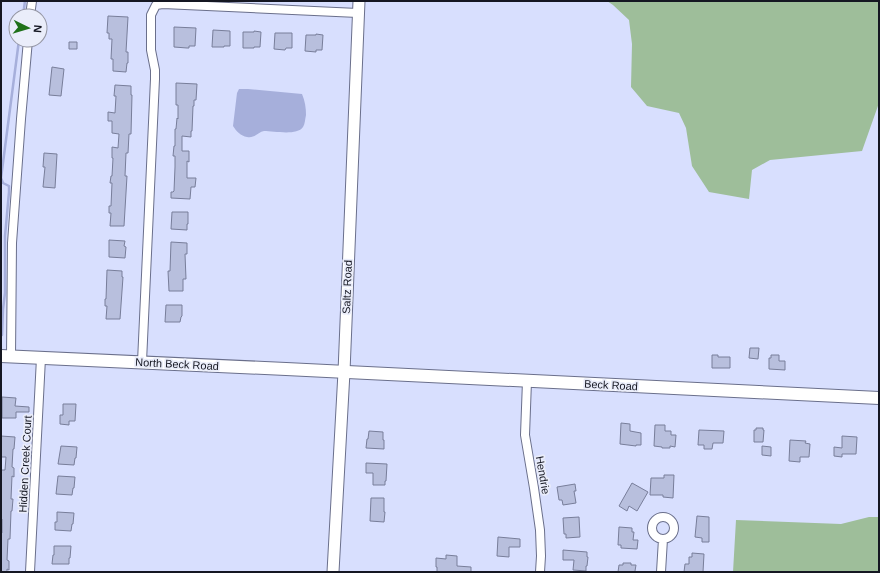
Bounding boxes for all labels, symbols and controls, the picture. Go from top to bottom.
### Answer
north arrow [8,8,48,48]
text: N [32,24,44,33]
street label: Saltz Road [340,260,354,314]
street label: North Beck Road [135,356,219,372]
street label: Beck Road [584,378,638,392]
street label: Hidden Creek Court [16,415,34,513]
street label: Hendrie [534,455,552,495]

